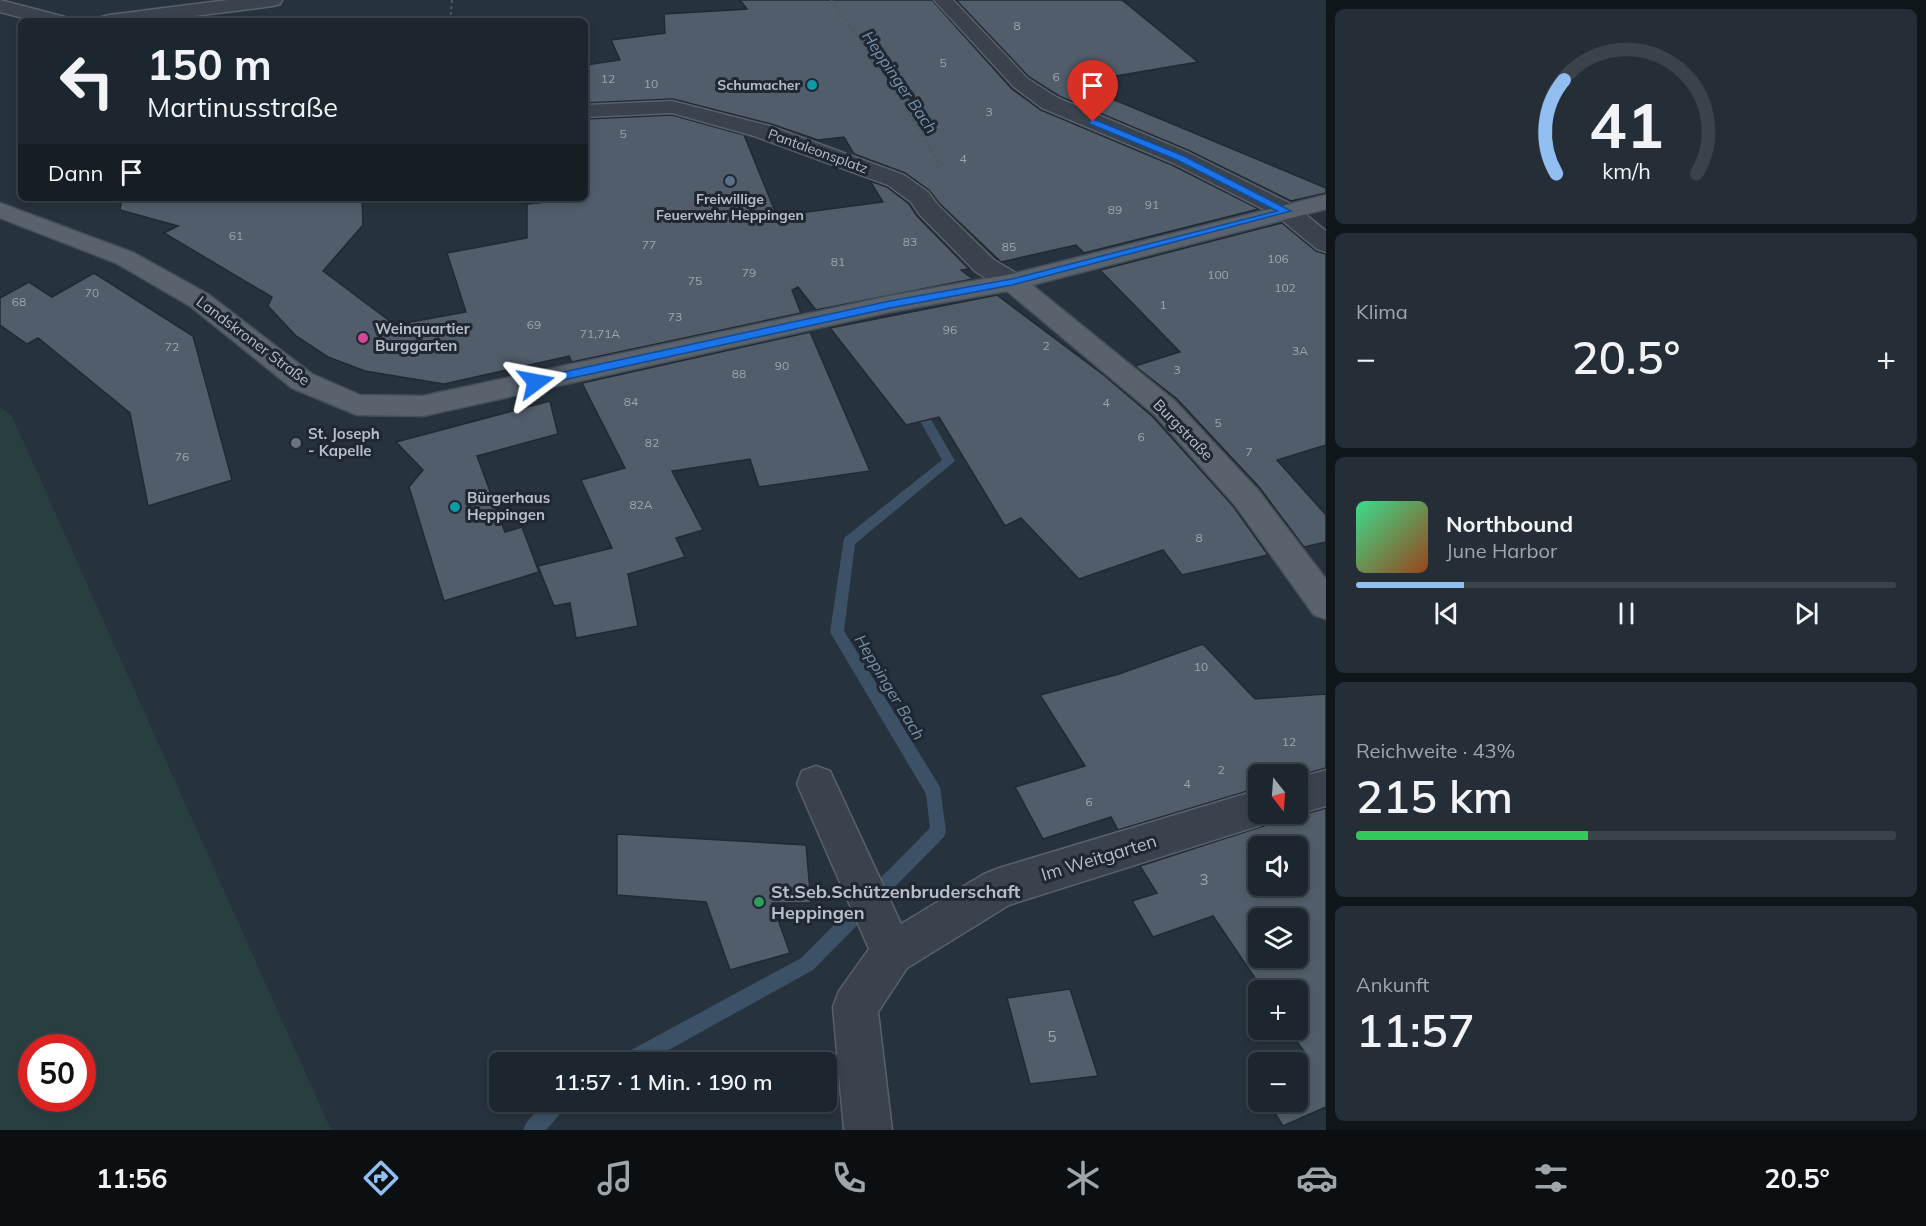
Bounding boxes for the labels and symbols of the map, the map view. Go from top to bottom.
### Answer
house number: 8 [1013,18,1021,33]
water label: Heppinger Bach [858,27,942,137]
house number: 5 [939,55,947,70]
pin [1067,60,1118,122]
house number: 6 [1052,69,1060,84]
house number: 12 [601,71,615,86]
house number: 10 [644,76,658,91]
place label: Schumacher [717,76,800,94]
marker: Schumacher [805,78,819,92]
house number: 3 [985,104,993,119]
street label: Pantaleonsplatz [766,125,870,177]
house number: 5 [619,126,627,141]
house number: 4 [959,151,967,166]
marker: Freiwillige Feuerwehr Heppingen [723,174,737,188]
place label: Freiwillige Feuerwehr Heppingen [656,190,804,224]
house number: 91 [1145,197,1159,212]
house number: 89 [1108,202,1122,217]
house number: 61 [229,228,243,243]
house number: 83 [903,234,917,249]
house number: 77 [642,237,656,252]
house number: 85 [1002,239,1016,254]
house number: 106 [1267,251,1289,266]
house number: 81 [831,254,845,269]
house number: 79 [742,265,756,280]
house number: 100 [1207,267,1229,282]
house number: 75 [688,273,702,288]
house number: 102 [1274,280,1296,295]
house number: 70 [85,285,99,300]
street label: Landskroner Straße [193,292,314,389]
house number: 68 [12,294,26,309]
house number: 1 [1159,297,1167,312]
house number: 73 [668,309,682,324]
house number: 69 [527,317,541,332]
place label: Weinquartier Burggarten [375,319,470,355]
house number: 96 [943,322,957,337]
house number: 71,71A [580,326,620,341]
marker: Weinquartier Burggarten [356,331,370,345]
house number: 2 [1042,338,1050,353]
house number: 72 [165,339,179,354]
house number: 3A [1292,343,1308,358]
position arrow [504,350,568,414]
house number: 90 [775,358,789,373]
house number: 3 [1173,362,1181,377]
house number: 88 [732,366,746,381]
house number: 84 [624,394,638,409]
house number: 4 [1102,395,1110,410]
street label: Burgstraße [1149,395,1217,464]
house number: 5 [1214,415,1222,430]
place label: St. Joseph - Kapelle [308,424,380,460]
house number: 6 [1137,429,1145,444]
house number: 82 [645,435,659,450]
marker: St. Joseph - Kapelle [289,436,303,450]
house number: 7 [1245,444,1253,459]
house number: 76 [175,449,189,464]
place label: Bürgerhaus Heppingen [467,488,550,524]
house number: 82A [629,497,653,512]
marker: Bürgerhaus Heppingen [448,500,462,514]
house number: 8 [1195,530,1203,545]
water label: Heppinger Bach [851,631,929,743]
house number: 10 [1194,659,1208,674]
house number: 12 [1282,734,1296,749]
house number: 2 [1217,762,1225,777]
north arrow [1248,764,1308,824]
house number: 4 [1183,776,1191,791]
house number: 6 [1085,794,1093,809]
street label: Im Weitgarten [1038,829,1159,886]
house number: 3 [1199,870,1209,889]
place label: St.Seb.Schützenbruderschaft Heppingen [771,880,1021,924]
marker: St.Seb.Schützenbruderschaft Heppingen [752,895,766,909]
house number: 5 [1047,1027,1057,1046]
speed limit sign: 50 [18,1034,96,1112]

